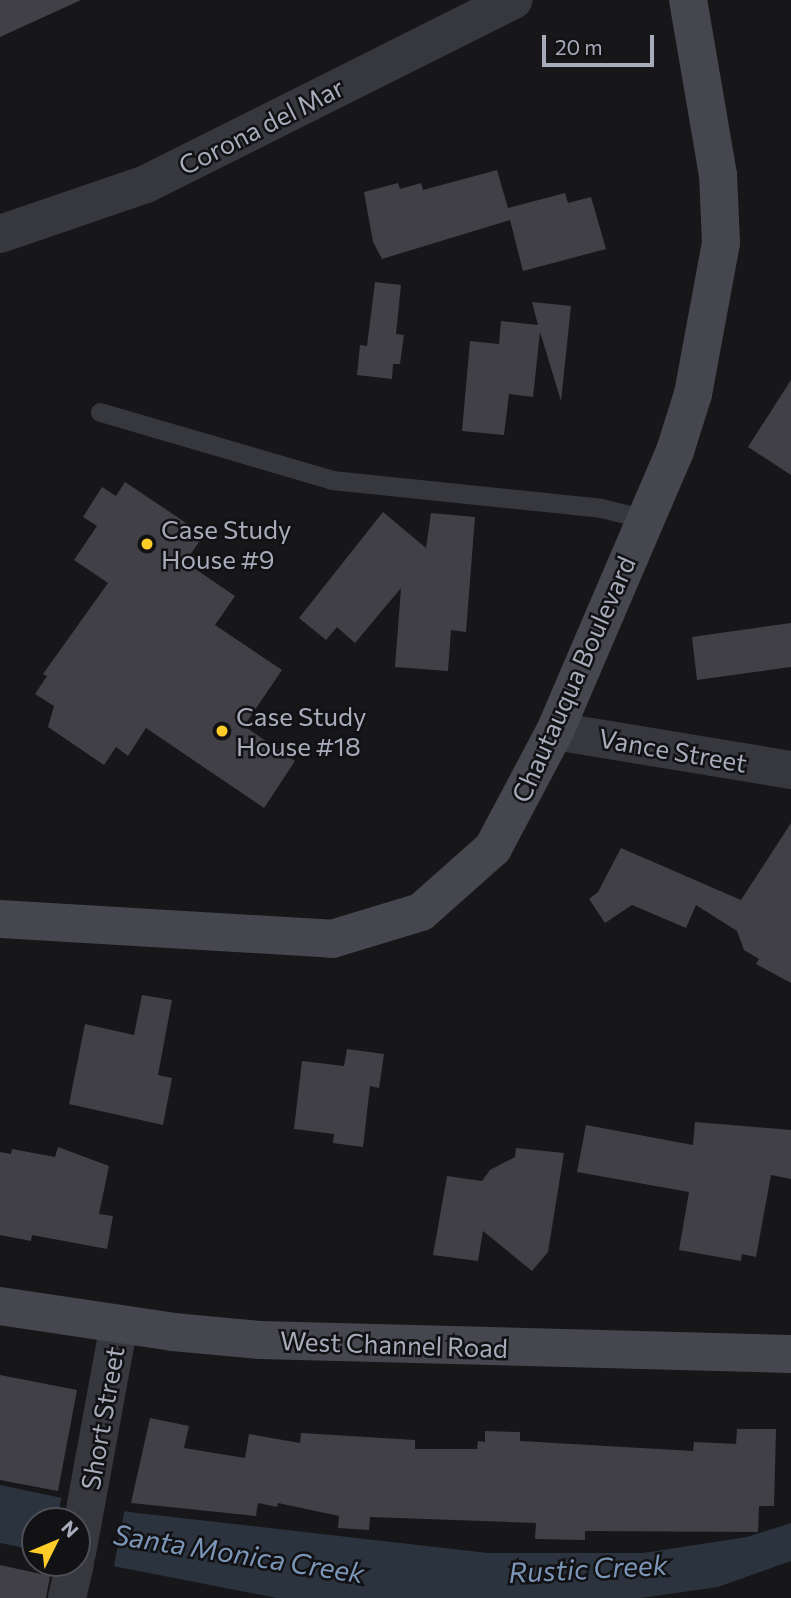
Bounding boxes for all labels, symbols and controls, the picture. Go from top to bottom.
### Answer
scale bar [546,21,658,65]
text: 20 m [555,34,603,59]
street label: Corona del Mar [173,71,349,181]
place label: Case Study House #9 [161,513,292,574]
marker: Case Study House #9 [139,536,155,552]
street label: Chautauqua Boulevard [505,551,641,807]
place label: Case Study House #18 [236,700,367,762]
street label: Vance Street [596,722,750,778]
marker: Case Study House #18 [214,723,230,739]
street label: West Channel Road [280,1324,508,1364]
street label: Short Street [74,1344,130,1492]
north arrow [21,1507,91,1577]
text: N [57,1516,84,1542]
water label: Santa Monica Creek [111,1517,367,1589]
water label: Rustic Creek [508,1547,668,1589]

